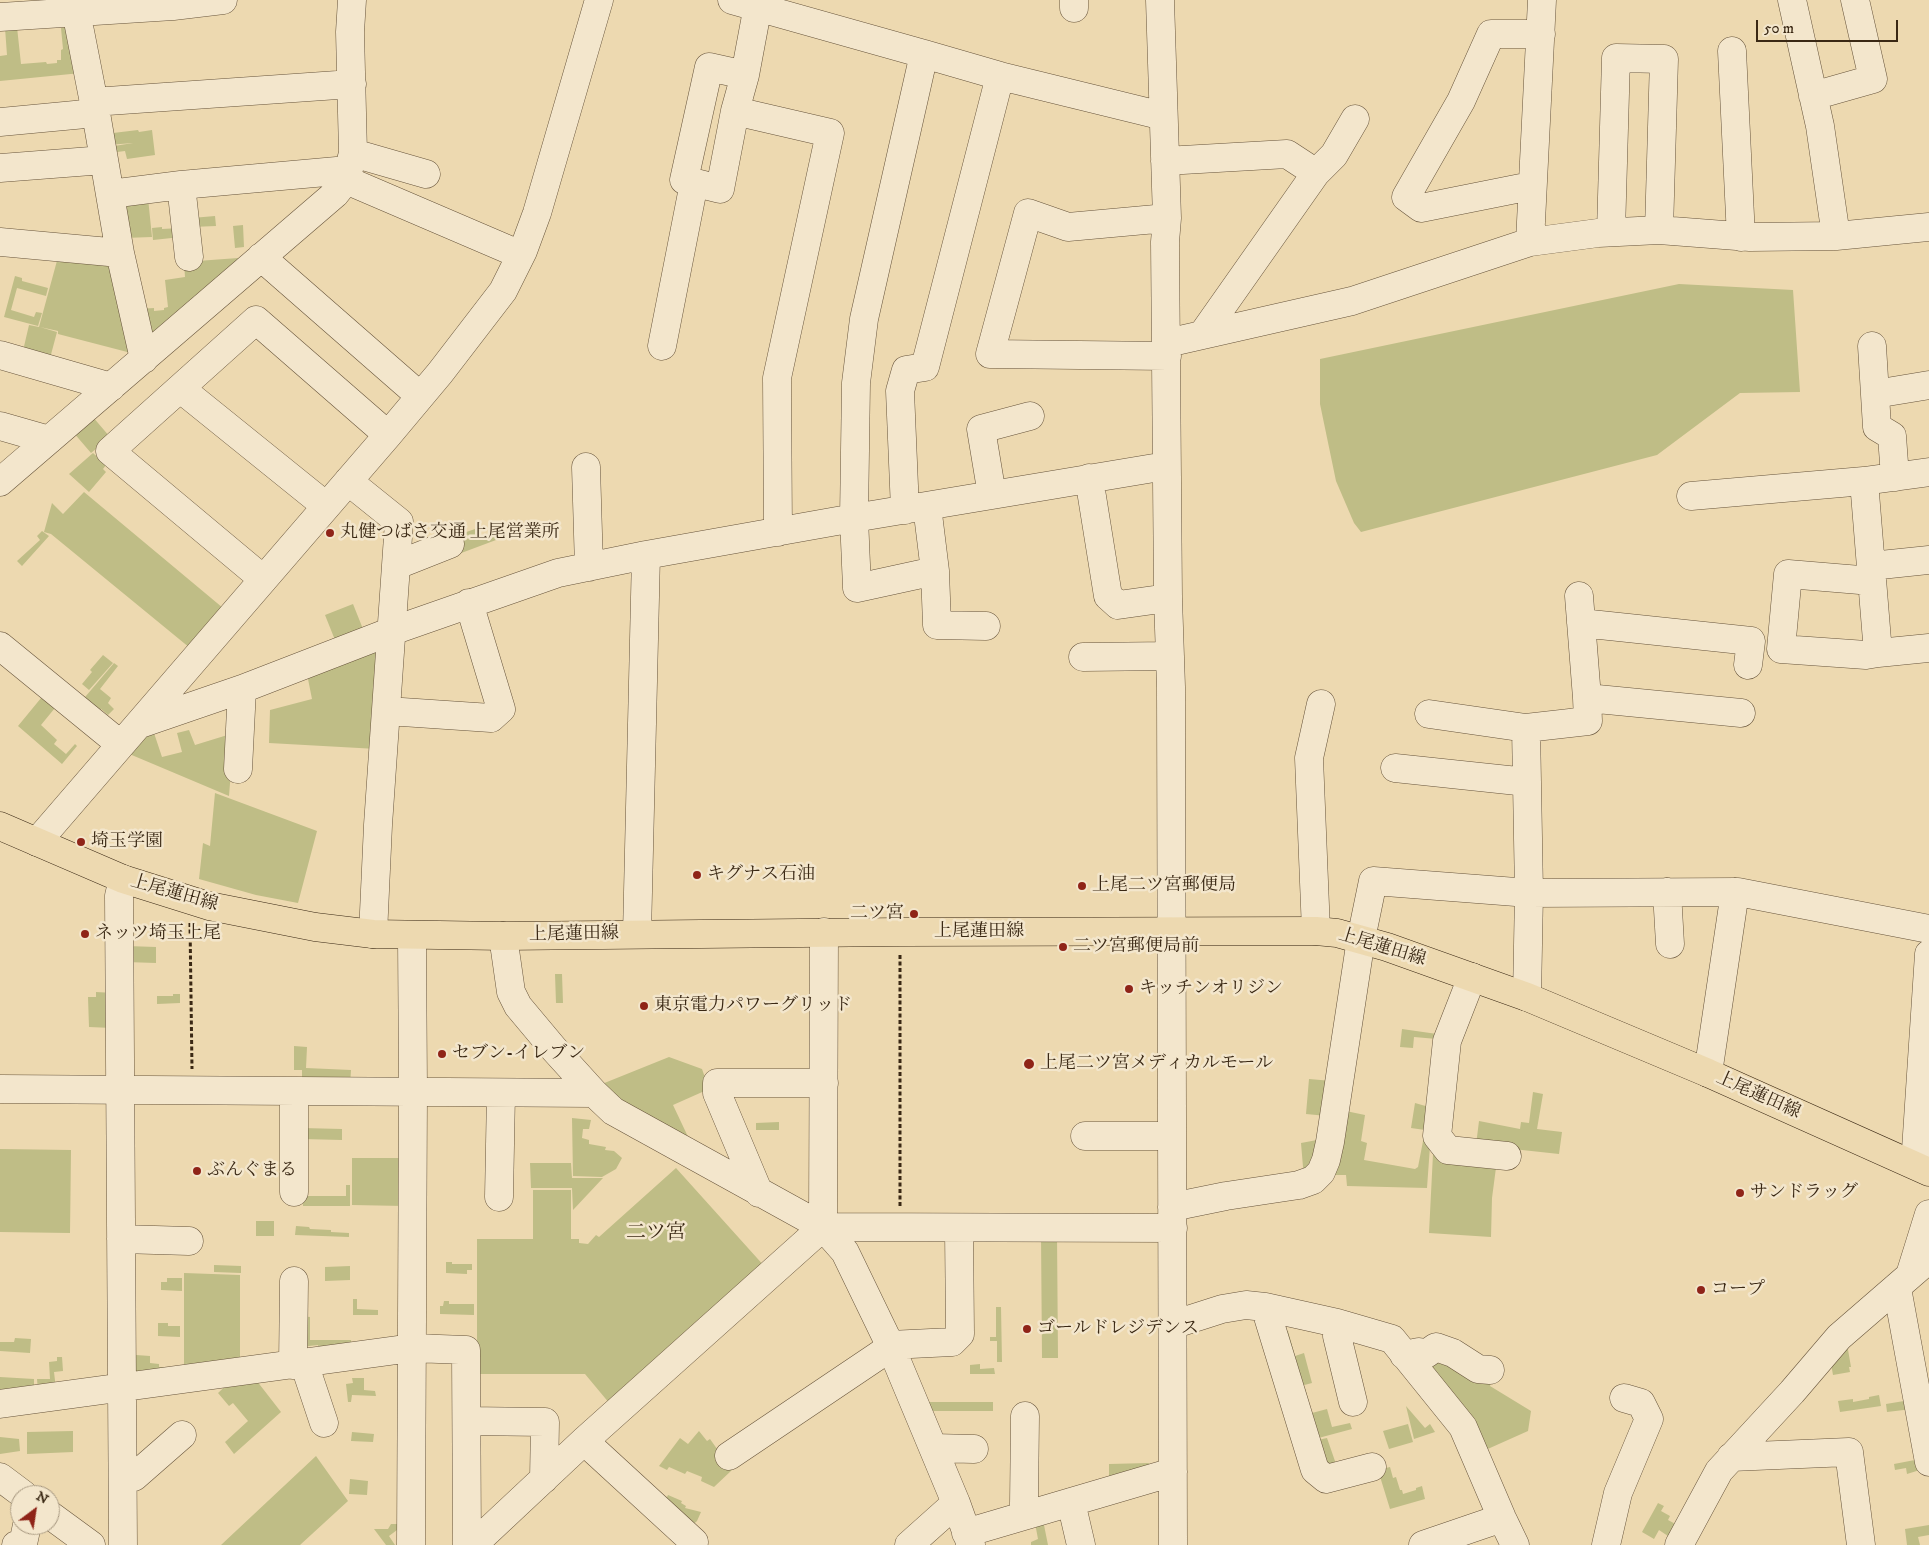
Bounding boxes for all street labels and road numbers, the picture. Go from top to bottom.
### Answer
street label: 上尾蓮田線 [128,871,220,917]
street label: 上尾蓮田線 [934,921,1024,943]
street label: 上尾蓮田線 [529,923,619,947]
street label: 上尾蓮田線 [1336,925,1428,971]
street label: 上尾蓮田線 [1712,1068,1804,1124]

